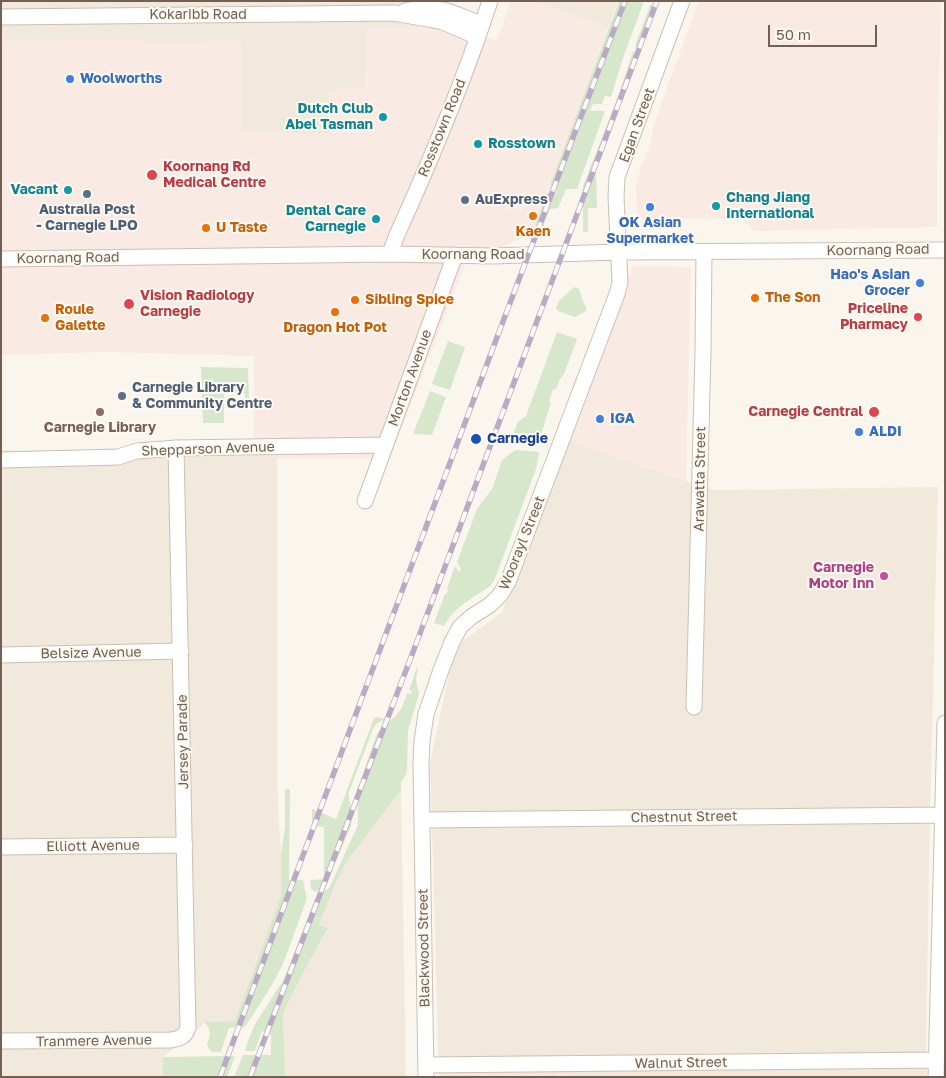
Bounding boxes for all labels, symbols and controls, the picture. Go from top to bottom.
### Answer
street label: Kokaribb Road [149,7,247,23]
scale bar [771,15,880,47]
text: 50 m [776,25,811,43]
place label: Woolworths [80,71,162,87]
marker: Woolworths [64,73,76,85]
street label: Rosstown Road [415,77,469,179]
street label: Egan Street [616,85,658,165]
place label: Dutch Club Abel Tasman [285,101,373,134]
marker: Dutch Club Abel Tasman [377,111,389,123]
place label: Rosstown [488,136,556,152]
marker: Rosstown [472,138,484,150]
place label: Koornang Rd Medical Centre [163,159,266,192]
marker: Koornang Rd Medical Centre [145,168,159,182]
place label: Vacant [11,182,58,198]
marker: Vacant [62,184,74,196]
marker: Australia Post - Carnegie LPO [81,188,93,200]
place label: Chang Jiang International [726,190,814,222]
place label: AuExpress [475,192,548,208]
marker: AuExpress [459,194,471,206]
marker: Chang Jiang International [710,200,722,212]
marker: OK Asian Supermarket [644,201,656,213]
place label: Australia Post - Carnegie LPO [36,202,138,234]
place label: Dental Care Carnegie [286,203,366,236]
marker: Kaen [527,210,539,222]
marker: Dental Care Carnegie [370,213,382,225]
place label: OK Asian Supermarket [606,215,694,248]
place label: U Taste [216,220,267,236]
marker: U Taste [200,222,212,234]
place label: Kaen [516,224,550,240]
street label: Koornang Road [826,241,930,259]
street label: Koornang Road [421,247,525,263]
street label: Koornang Road [16,249,120,267]
place label: Hao's Asian Grocer [830,267,910,300]
marker: Hao's Asian Grocer [914,277,926,289]
place label: Vision Radiology Carnegie [140,288,254,321]
place label: The Son [765,290,821,306]
place label: Sibling Spice [365,292,454,308]
marker: The Son [749,292,761,304]
marker: Sibling Spice [349,294,361,306]
marker: Vision Radiology Carnegie [122,297,136,311]
place label: Priceline Pharmacy [840,301,908,334]
place label: Roule Galette [55,302,106,334]
marker: Dragon Hot Pot [329,306,341,318]
marker: Priceline Pharmacy [912,311,924,323]
marker: Roule Galette [39,312,51,324]
place label: Dragon Hot Pot [283,320,387,336]
street label: Morton Avenue [385,327,435,429]
place label: Carnegie Library & Community Centre [132,380,272,412]
marker: Carnegie Library & Community Centre [116,390,128,402]
place label: Carnegie Central [748,404,863,420]
marker: Carnegie Central [867,405,881,419]
marker: Carnegie Library [94,406,106,418]
place label: IGA [610,411,635,427]
marker: IGA [594,413,606,425]
place label: Carnegie Library [44,420,156,436]
place label: ALDI [869,424,902,440]
street label: Arawatta Street [691,426,709,532]
marker: ALDI [853,426,865,438]
place label: Carnegie [487,431,548,447]
marker: Carnegie [469,432,483,446]
street label: Shepparson Avenue [141,438,275,460]
street label: Woorayl Street [496,494,548,592]
place label: Carnegie Motor Inn [809,560,874,592]
marker: Carnegie Motor Inn [878,570,890,582]
street label: Belsize Avenue [40,644,142,662]
street label: Jersey Parade [174,694,192,790]
street label: Chestnut Street [630,808,738,826]
street label: Elliott Avenue [46,837,140,855]
street label: Blackwood Street [415,888,433,1008]
street label: Tranmere Avenue [36,1032,152,1050]
street label: Walnut Street [634,1054,728,1072]

